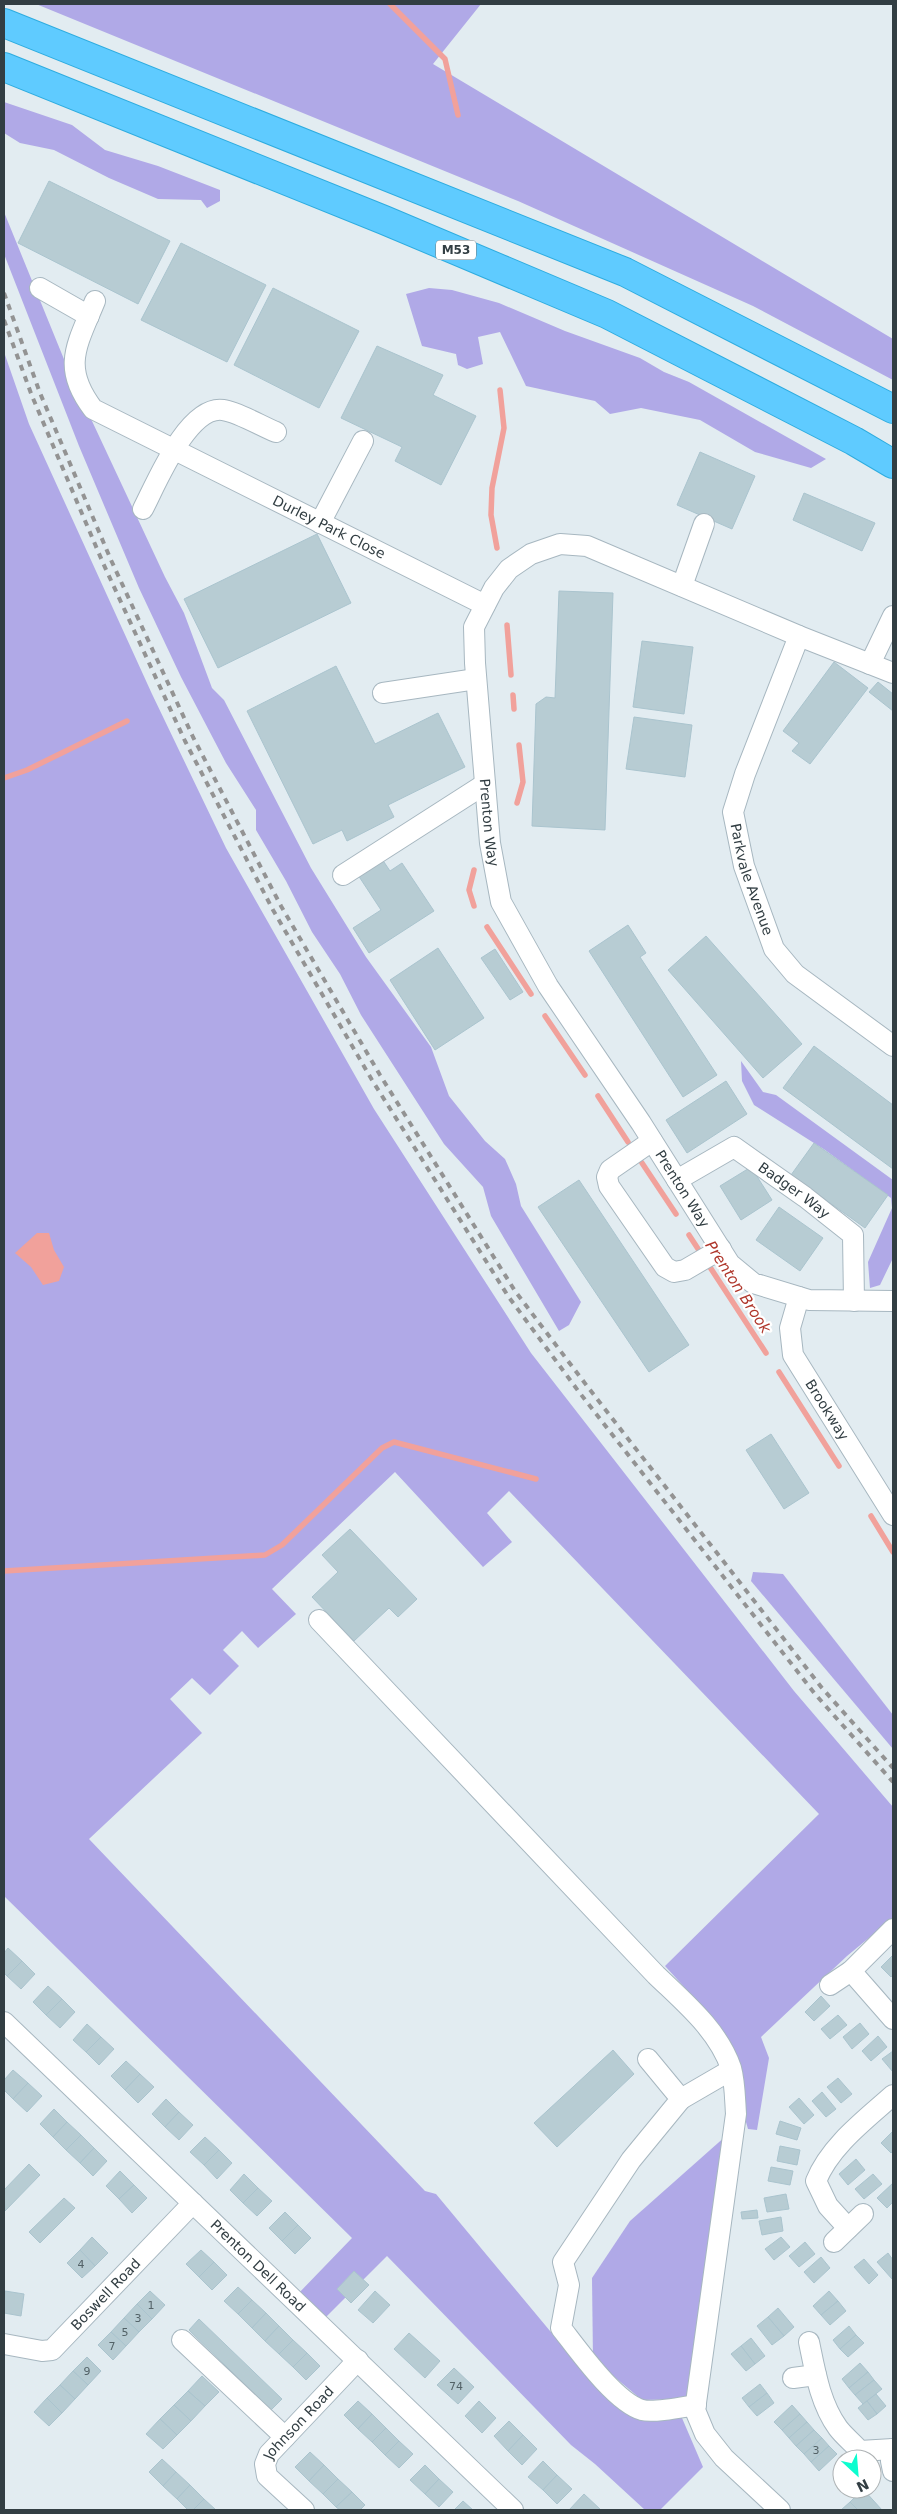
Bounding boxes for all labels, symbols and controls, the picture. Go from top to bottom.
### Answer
road number: M53 [436,240,476,260]
street label: Durley Park Close [270,492,388,562]
street label: Prenton Way [477,778,502,868]
street label: Parkvale Avenue [728,822,776,937]
street label: Prenton Way [652,1147,713,1230]
street label: Badger Way [755,1159,833,1222]
water label: Prenton Brook [701,1237,775,1338]
street label: Brookway [802,1376,852,1443]
street label: Prenton Dell Road [207,2216,309,2315]
street label: Boswell Road [68,2255,143,2333]
house number: 4 [78,2258,85,2271]
house number: 1 [148,2299,155,2312]
house number: 3 [135,2312,142,2325]
house number: 5 [122,2326,129,2339]
house number: 7 [109,2340,116,2353]
house number: 9 [84,2365,91,2378]
house number: 74 [449,2380,463,2393]
street label: Johnson Road [259,2383,337,2462]
house number: 3 [813,2444,820,2457]
north arrow [832,2449,882,2499]
text: N [854,2476,871,2495]

